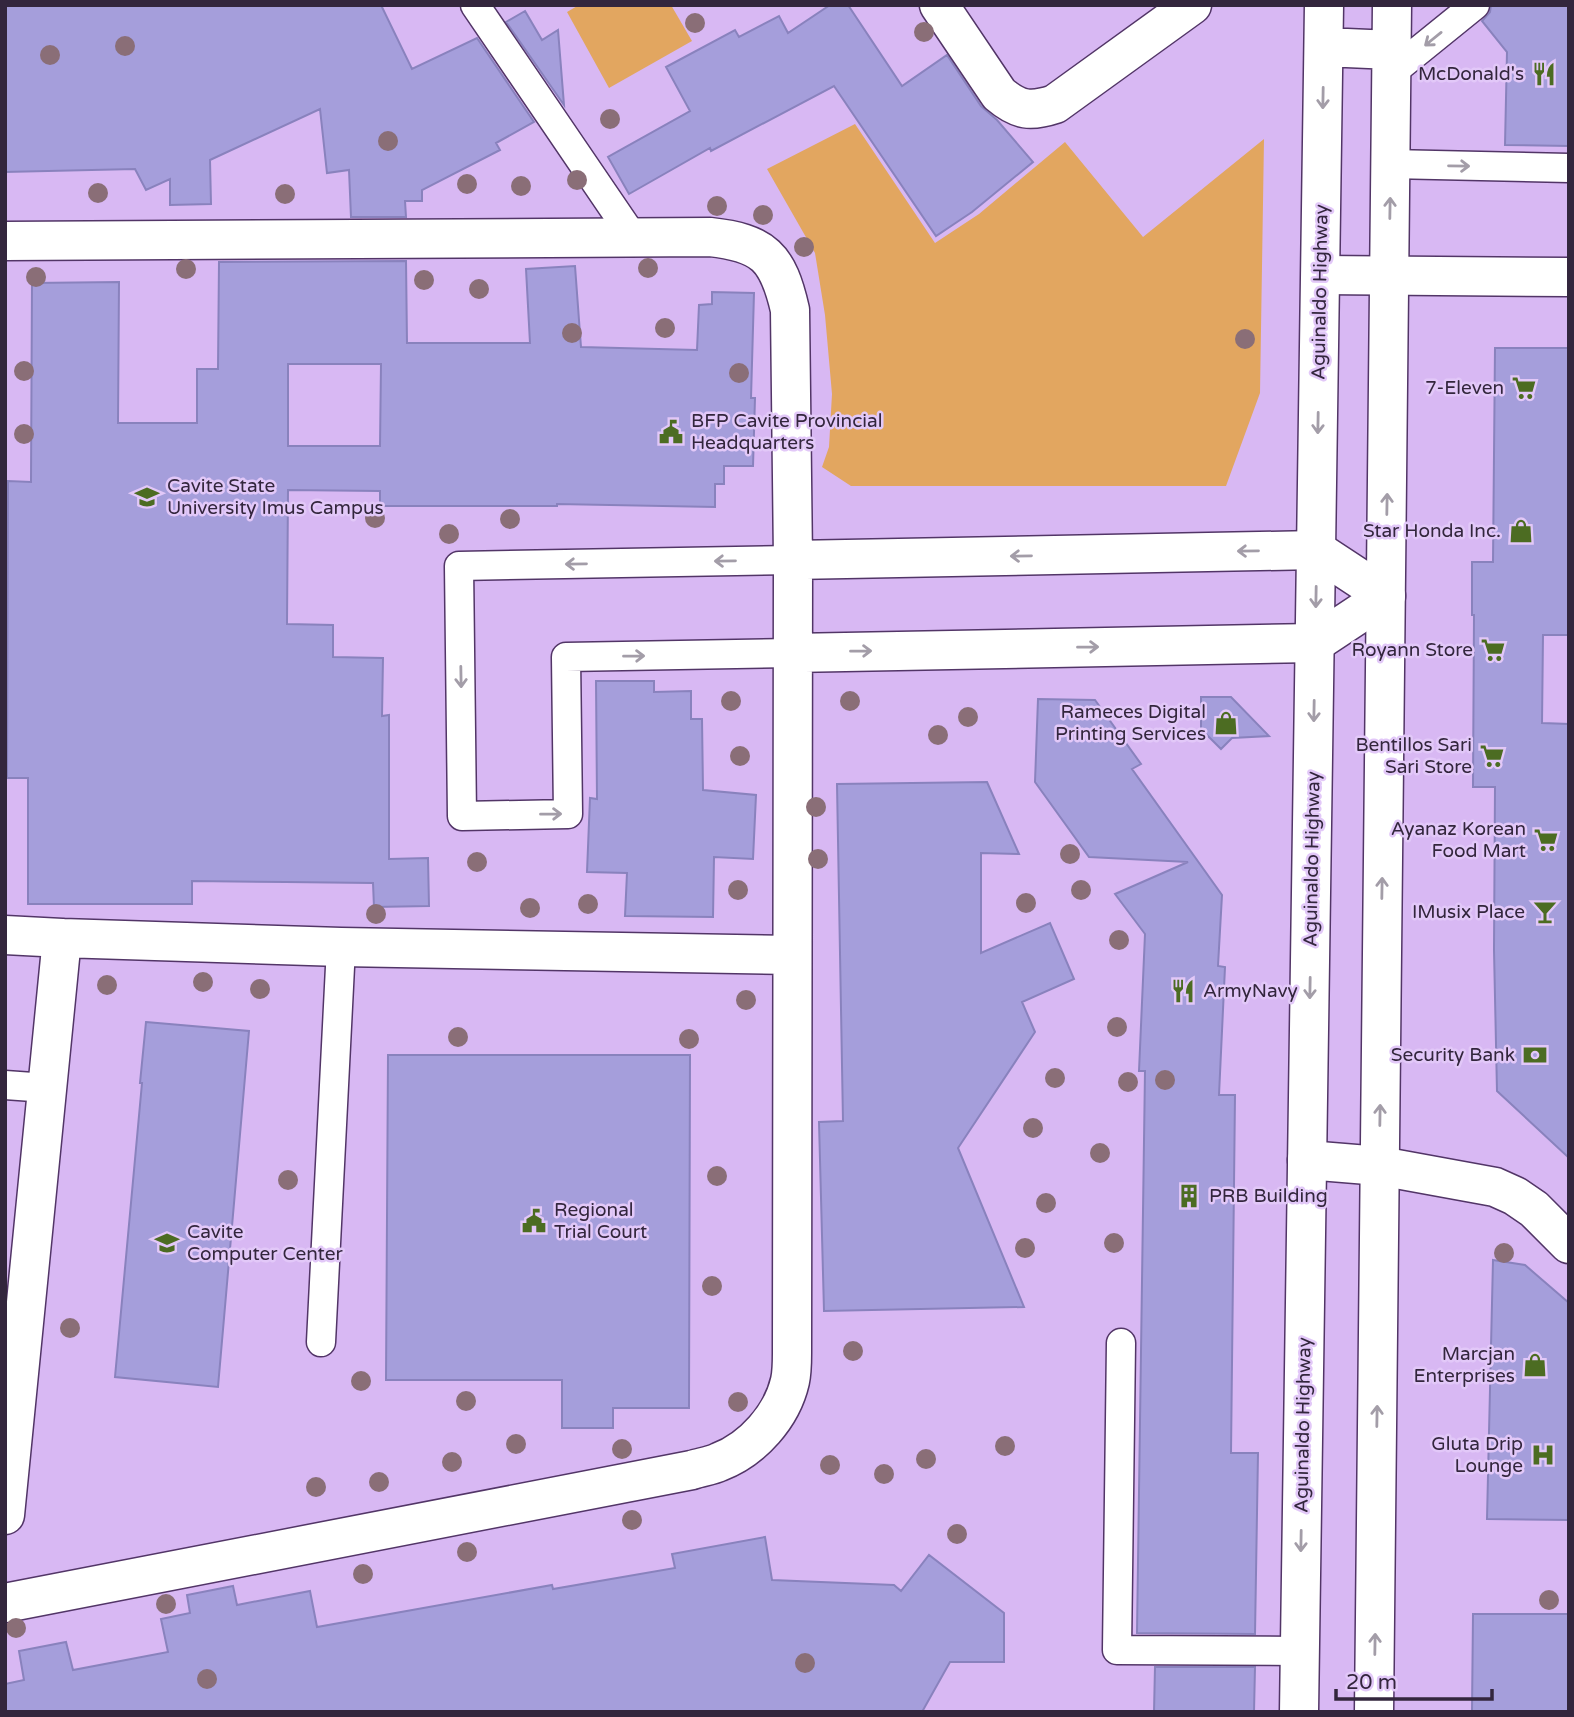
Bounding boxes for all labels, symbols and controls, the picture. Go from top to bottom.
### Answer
one-way arrow [1424,31,1442,47]
restaurant icon: McDonald's [1530,60,1558,88]
place label: McDonald's [1418,63,1524,85]
one-way arrow [1316,86,1330,109]
one-way arrow [1447,159,1470,172]
one-way arrow [1383,197,1397,220]
street label: Aguinaldo Highway [1307,204,1333,380]
supermarket icon: 7-Eleven [1510,374,1538,402]
place label: 7-Eleven [1425,377,1504,399]
place label: BFP Cavite Provincial Headquarters [691,410,882,454]
one-way arrow [1312,412,1325,435]
public building icon: BFP Cavite Provincial Headquarters [657,418,685,446]
place label: Cavite State University Imus Campus [167,475,384,519]
school or university icon: Cavite State University Imus Campus [133,483,161,511]
one-way arrow [1380,492,1394,515]
shop icon: Star Honda Inc. [1507,517,1535,545]
place label: Star Honda Inc. [1363,520,1501,542]
one-way arrow [1237,544,1260,558]
one-way arrow [1009,549,1032,562]
one-way arrow [714,554,737,568]
one-way arrow [565,557,588,571]
one-way arrow [1309,585,1322,608]
supermarket icon: Royann Store [1479,636,1507,664]
place label: Royann Store [1351,639,1473,661]
one-way arrow [1076,640,1099,654]
one-way arrow [849,645,872,658]
one-way arrow [623,649,646,663]
one-way arrow [454,665,468,688]
one-way arrow [1307,700,1321,723]
place label: Rameces Digital Printing Services [1055,701,1206,745]
shop icon: Rameces Digital Printing Services [1212,709,1240,737]
place label: Bentillos Sari Sari Store [1355,734,1472,778]
supermarket icon: Bentillos Sari Sari Store [1478,742,1506,770]
street label: Aguinaldo Highway [1299,771,1325,947]
one-way arrow [539,807,562,821]
place label: Ayanaz Korean Food Mart [1391,818,1526,862]
supermarket icon: Ayanaz Korean Food Mart [1532,826,1560,854]
one-way arrow [1376,876,1389,899]
bar icon: IMusix Place [1531,898,1559,926]
place label: IMusix Place [1412,901,1525,923]
one-way arrow [1303,976,1317,999]
restaurant icon: ArmyNavy [1169,977,1197,1005]
place label: ArmyNavy [1203,980,1298,1002]
bank icon: Security Bank [1521,1041,1549,1069]
place label: Security Bank [1391,1044,1515,1066]
one-way arrow [1373,1104,1387,1127]
building icon: PRB Building [1175,1182,1203,1210]
place label: PRB Building [1209,1185,1328,1207]
place label: Regional Trial Court [554,1199,647,1243]
public building icon: Regional Trial Court [520,1207,548,1235]
place label: Cavite Computer Center [187,1221,343,1265]
school or university icon: Cavite Computer Center [153,1229,181,1257]
street label: Aguinaldo Highway [1290,1337,1316,1513]
place label: Marcjan Enterprises [1414,1343,1515,1387]
shop icon: Marcjan Enterprises [1521,1351,1549,1379]
one-way arrow [1371,1405,1384,1428]
place label: Gluta Drip Lounge [1431,1433,1523,1477]
hospital icon: Gluta Drip Lounge [1529,1441,1557,1469]
one-way arrow [1295,1529,1308,1552]
one-way arrow [1368,1632,1381,1655]
scale bar [1336,1658,1492,1702]
text: 20 m [1346,1670,1397,1695]

